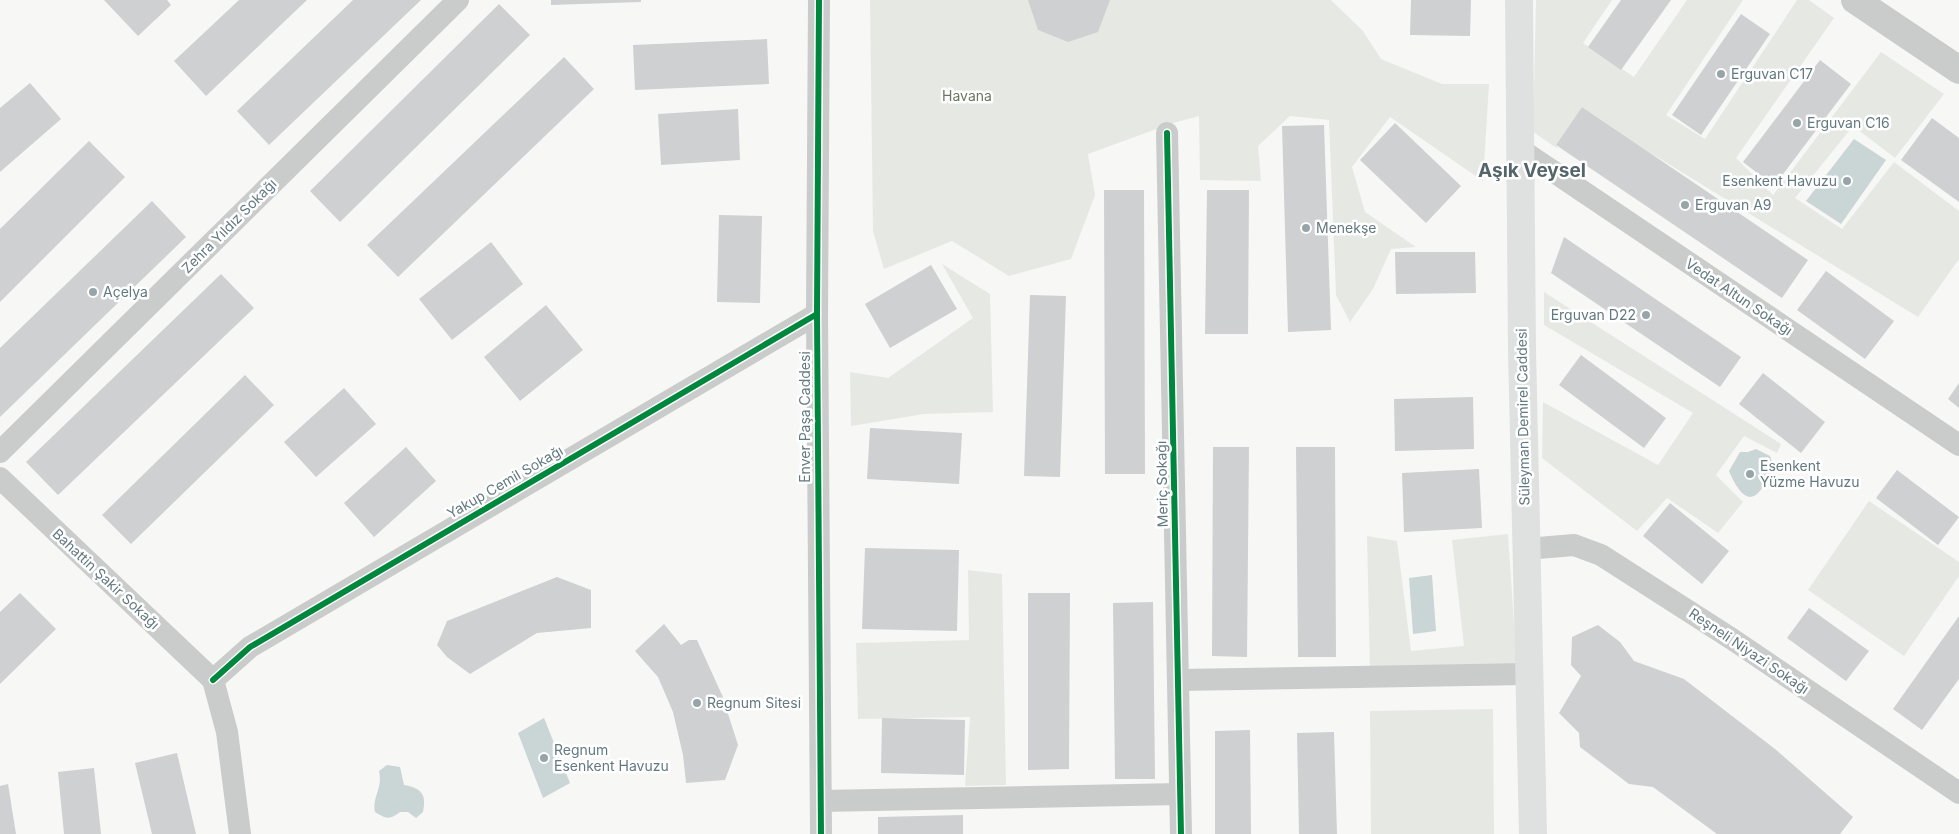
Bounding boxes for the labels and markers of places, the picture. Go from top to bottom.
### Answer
place label: Erguvan C17 [1731,65,1813,82]
marker: Erguvan C17 [1715,68,1727,80]
place label: Erguvan C16 [1807,114,1890,131]
marker: Erguvan C16 [1791,117,1803,129]
place label: Esenkent Havuzu [1722,172,1837,189]
marker: Esenkent Havuzu [1841,175,1853,187]
place label: Erguvan A9 [1695,196,1772,213]
marker: Erguvan A9 [1679,199,1691,211]
place label: Menekşe [1316,219,1376,236]
marker: Menekşe [1300,222,1312,234]
place label: Açelya [103,283,148,300]
marker: Açelya [87,286,99,298]
place label: Erguvan D22 [1551,306,1636,323]
marker: Erguvan D22 [1640,309,1652,321]
place label: Esenkent Yüzme Havuzu [1760,457,1860,490]
marker: Esenkent Yüzme Havuzu [1744,468,1756,480]
place label: Regnum Sitesi [707,694,801,711]
marker: Regnum Sitesi [691,697,703,709]
place label: Regnum Esenkent Havuzu [554,741,669,774]
marker: Regnum Esenkent Havuzu [538,752,550,764]

